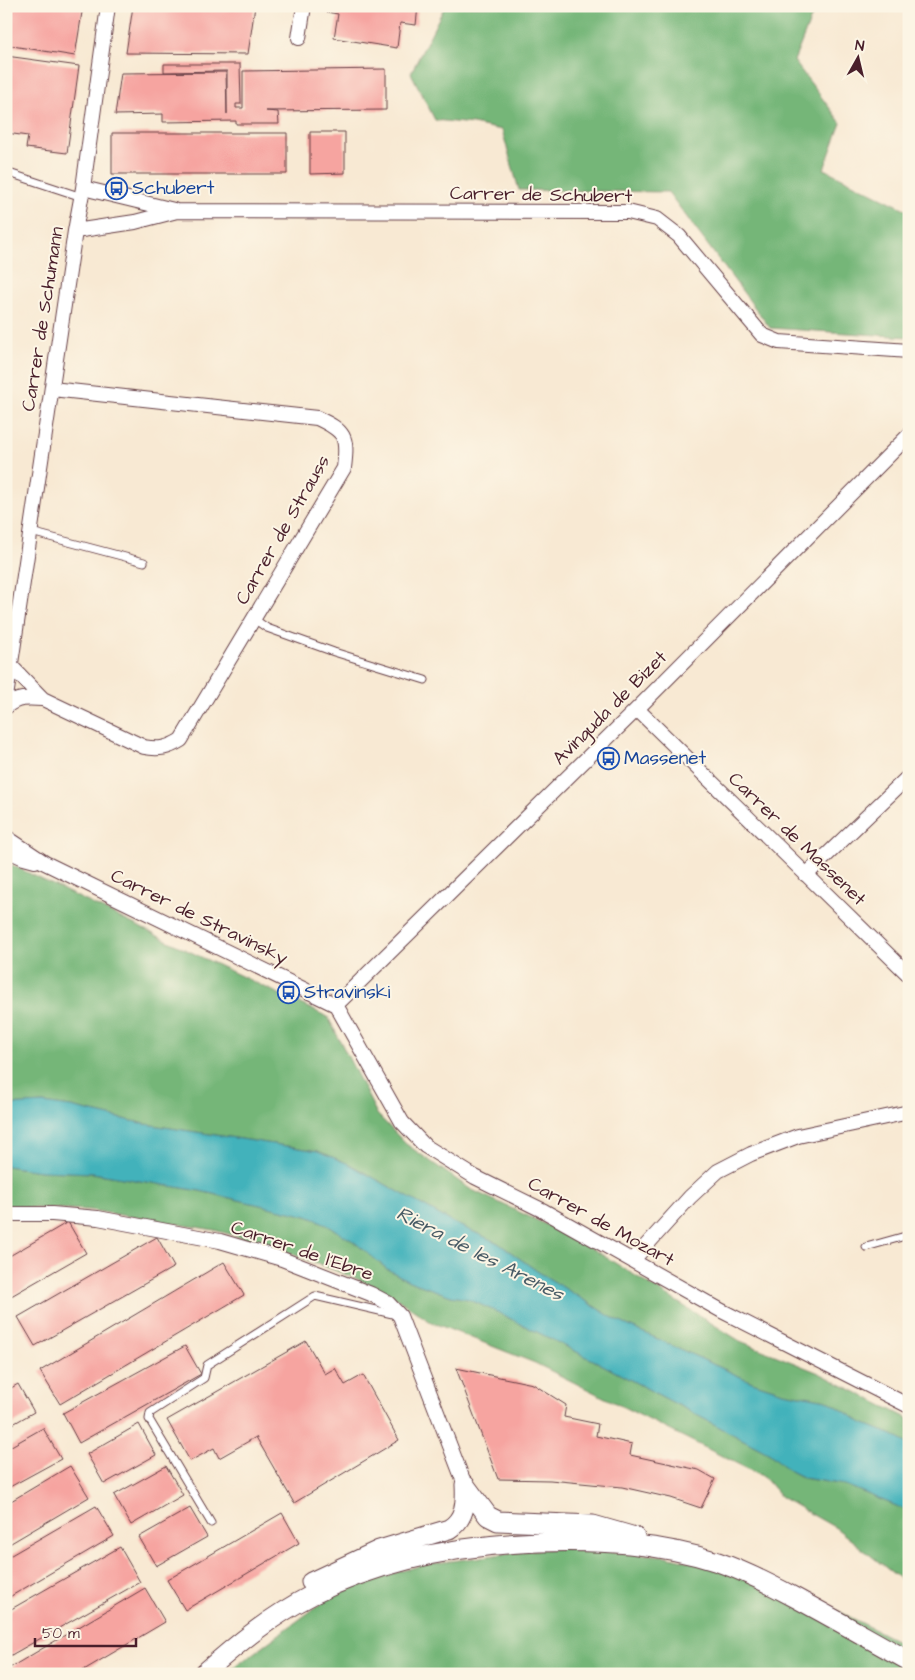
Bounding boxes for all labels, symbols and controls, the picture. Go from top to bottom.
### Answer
north arrow [832,32,882,82]
text: N [854,36,866,57]
place label: Schubert [132,175,215,202]
bus stop icon: Schubert [104,176,128,200]
street label: Carrer de Schubert [450,180,633,210]
street label: Carrer de Schumann [15,225,71,413]
street label: Carrer de Strauss [229,450,337,610]
street label: Avinguda de Bizet [547,644,674,772]
place label: Massenet [624,745,707,772]
bus stop icon: Massenet [596,746,620,770]
street label: Carrer de Massenet [722,766,872,912]
street label: Carrer de Stravinsky [105,862,293,973]
place label: Stravinski [304,979,390,1006]
bus stop icon: Stravinski [276,980,300,1004]
street label: Carrer de Mozart [523,1171,679,1274]
water label: Riera de les Arenes [392,1200,569,1309]
street label: Carrer de l'Ebre [227,1214,377,1288]
scale bar [35,1615,136,1647]
text: 50 m [42,1623,80,1644]

